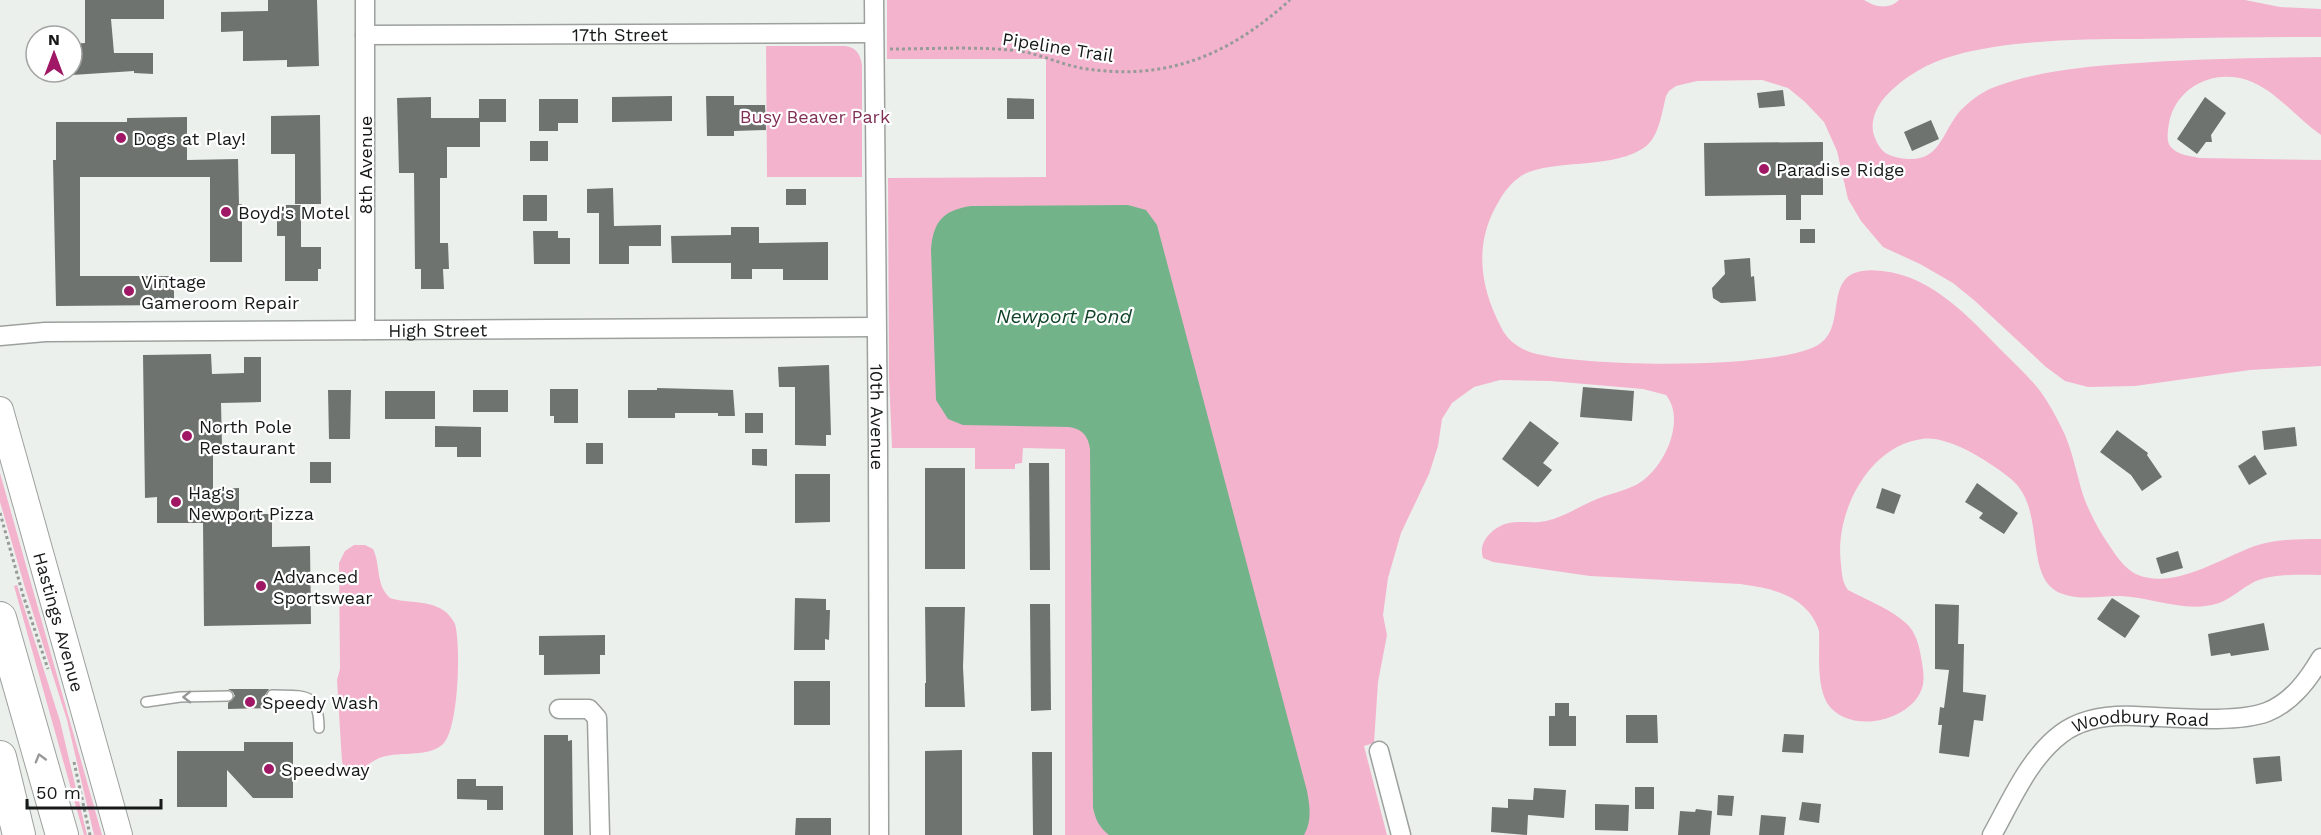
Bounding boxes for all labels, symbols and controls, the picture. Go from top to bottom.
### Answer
street label: 17th Street [572,23,669,45]
north arrow [24,24,84,84]
street label: Pipeline Trail [1001,28,1115,66]
text: N [48,30,60,49]
park label: Busy Beaver Park [740,106,890,127]
street label: 8th Avenue [355,116,376,214]
place label: Dogs at Play! [133,128,246,149]
marker: Dogs at Play! [114,131,128,145]
place label: Paradise Ridge [1776,159,1904,180]
marker: Paradise Ridge [1757,162,1771,176]
place label: Boyd's Motel [238,202,350,223]
marker: Boyd's Motel [219,205,233,219]
place label: Vintage Gameroom Repair [141,271,299,313]
marker: Vintage Gameroom Repair [122,284,136,298]
water label: Newport Pond [996,304,1132,328]
street label: High Street [388,319,488,340]
street label: 10th Avenue [867,364,889,470]
place label: North Pole Restaurant [199,416,296,458]
marker: North Pole Restaurant [180,429,194,443]
place label: Hag's Newport Pizza [188,482,314,524]
marker: Hag's Newport Pizza [169,495,183,509]
street label: Hastings Avenue [30,549,89,694]
place label: Advanced Sportswear [273,566,373,608]
marker: Advanced Sportswear [254,579,268,593]
one-way arrow [182,690,191,703]
place label: Speedy Wash [262,692,379,713]
marker: Speedy Wash [243,695,257,709]
street label: Woodbury Road [2068,705,2209,736]
one-way arrow [35,754,48,764]
place label: Speedway [281,759,370,780]
marker: Speedway [262,762,276,776]
scale bar [27,772,160,810]
text: 50 m [36,782,81,803]

